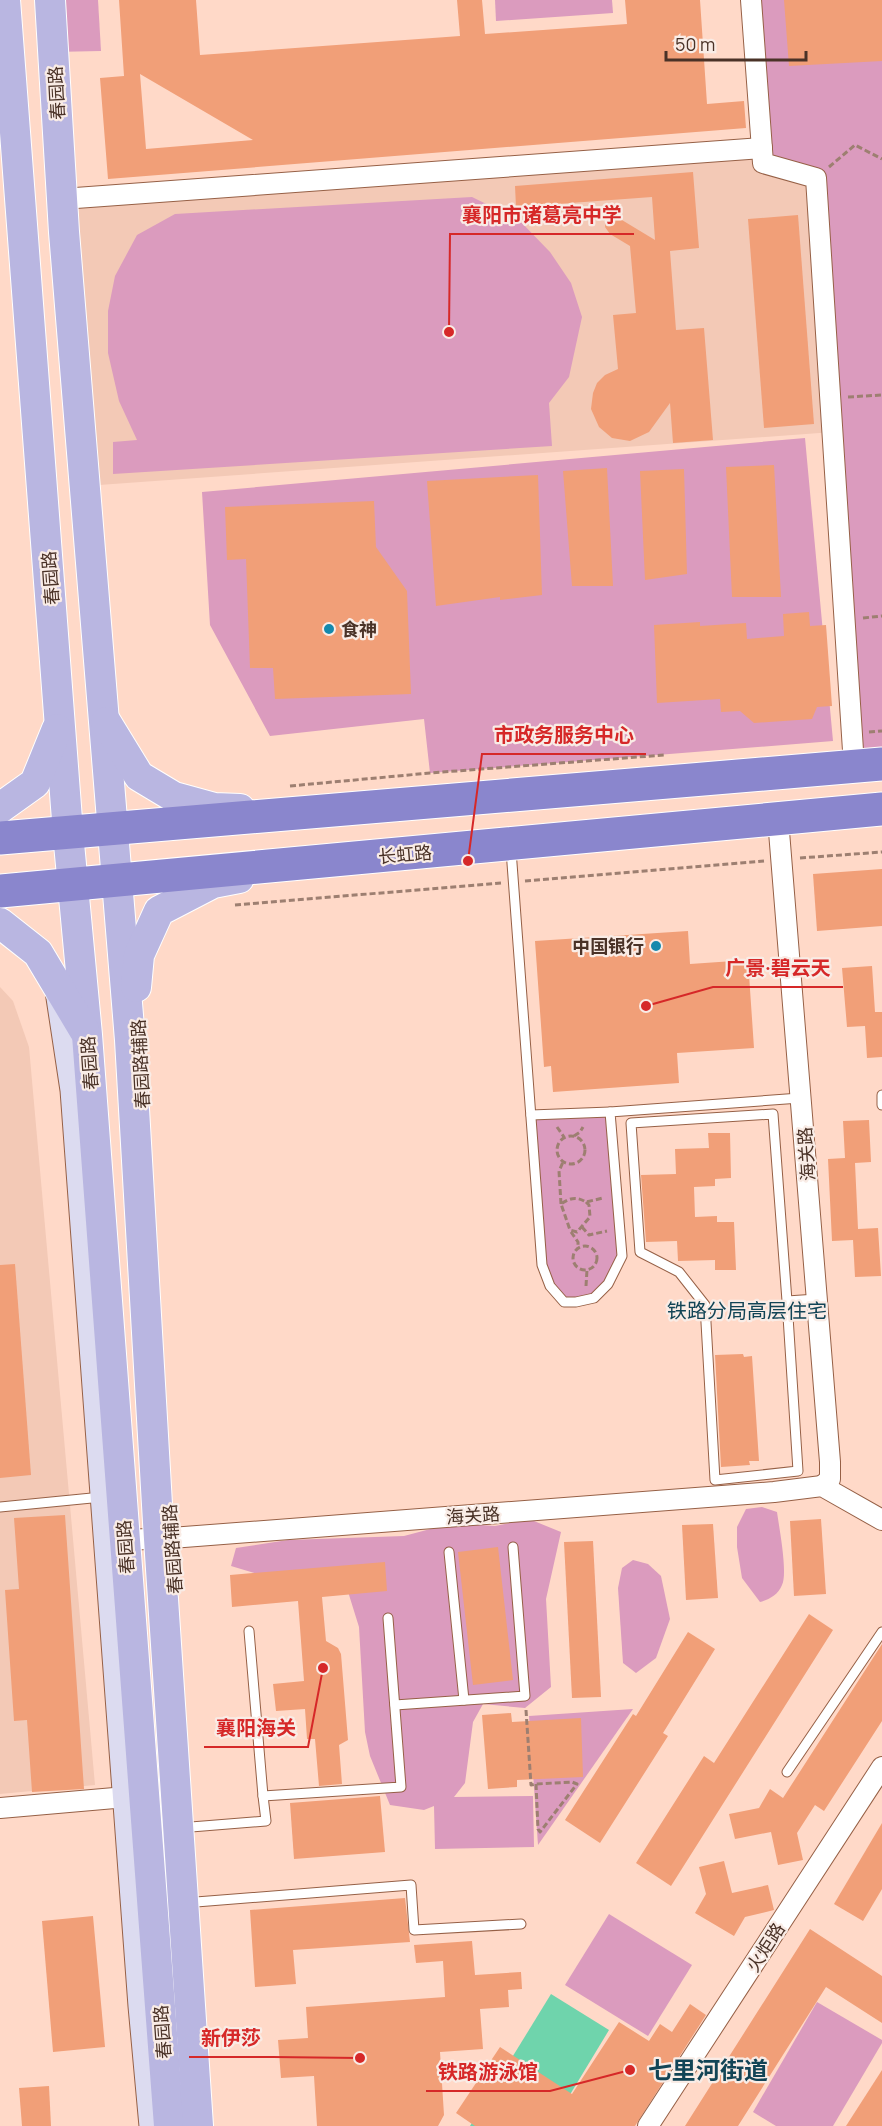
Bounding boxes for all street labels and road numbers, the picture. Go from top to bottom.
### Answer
street label: 春园路 [43,65,69,121]
street label: 春园路 [36,550,64,606]
street label: 长虹路 [377,840,433,868]
street label: 春园路辅路 [126,1018,154,1110]
street label: 春园路 [75,1035,103,1091]
street label: 海关路 [792,1126,820,1182]
street label: 海关路 [445,1501,501,1529]
street label: 春园路辅路 [157,1503,187,1595]
street label: 春园路 [111,1519,139,1575]
street label: 火炬路 [740,1918,790,1976]
street label: 春园路 [148,2004,176,2060]

